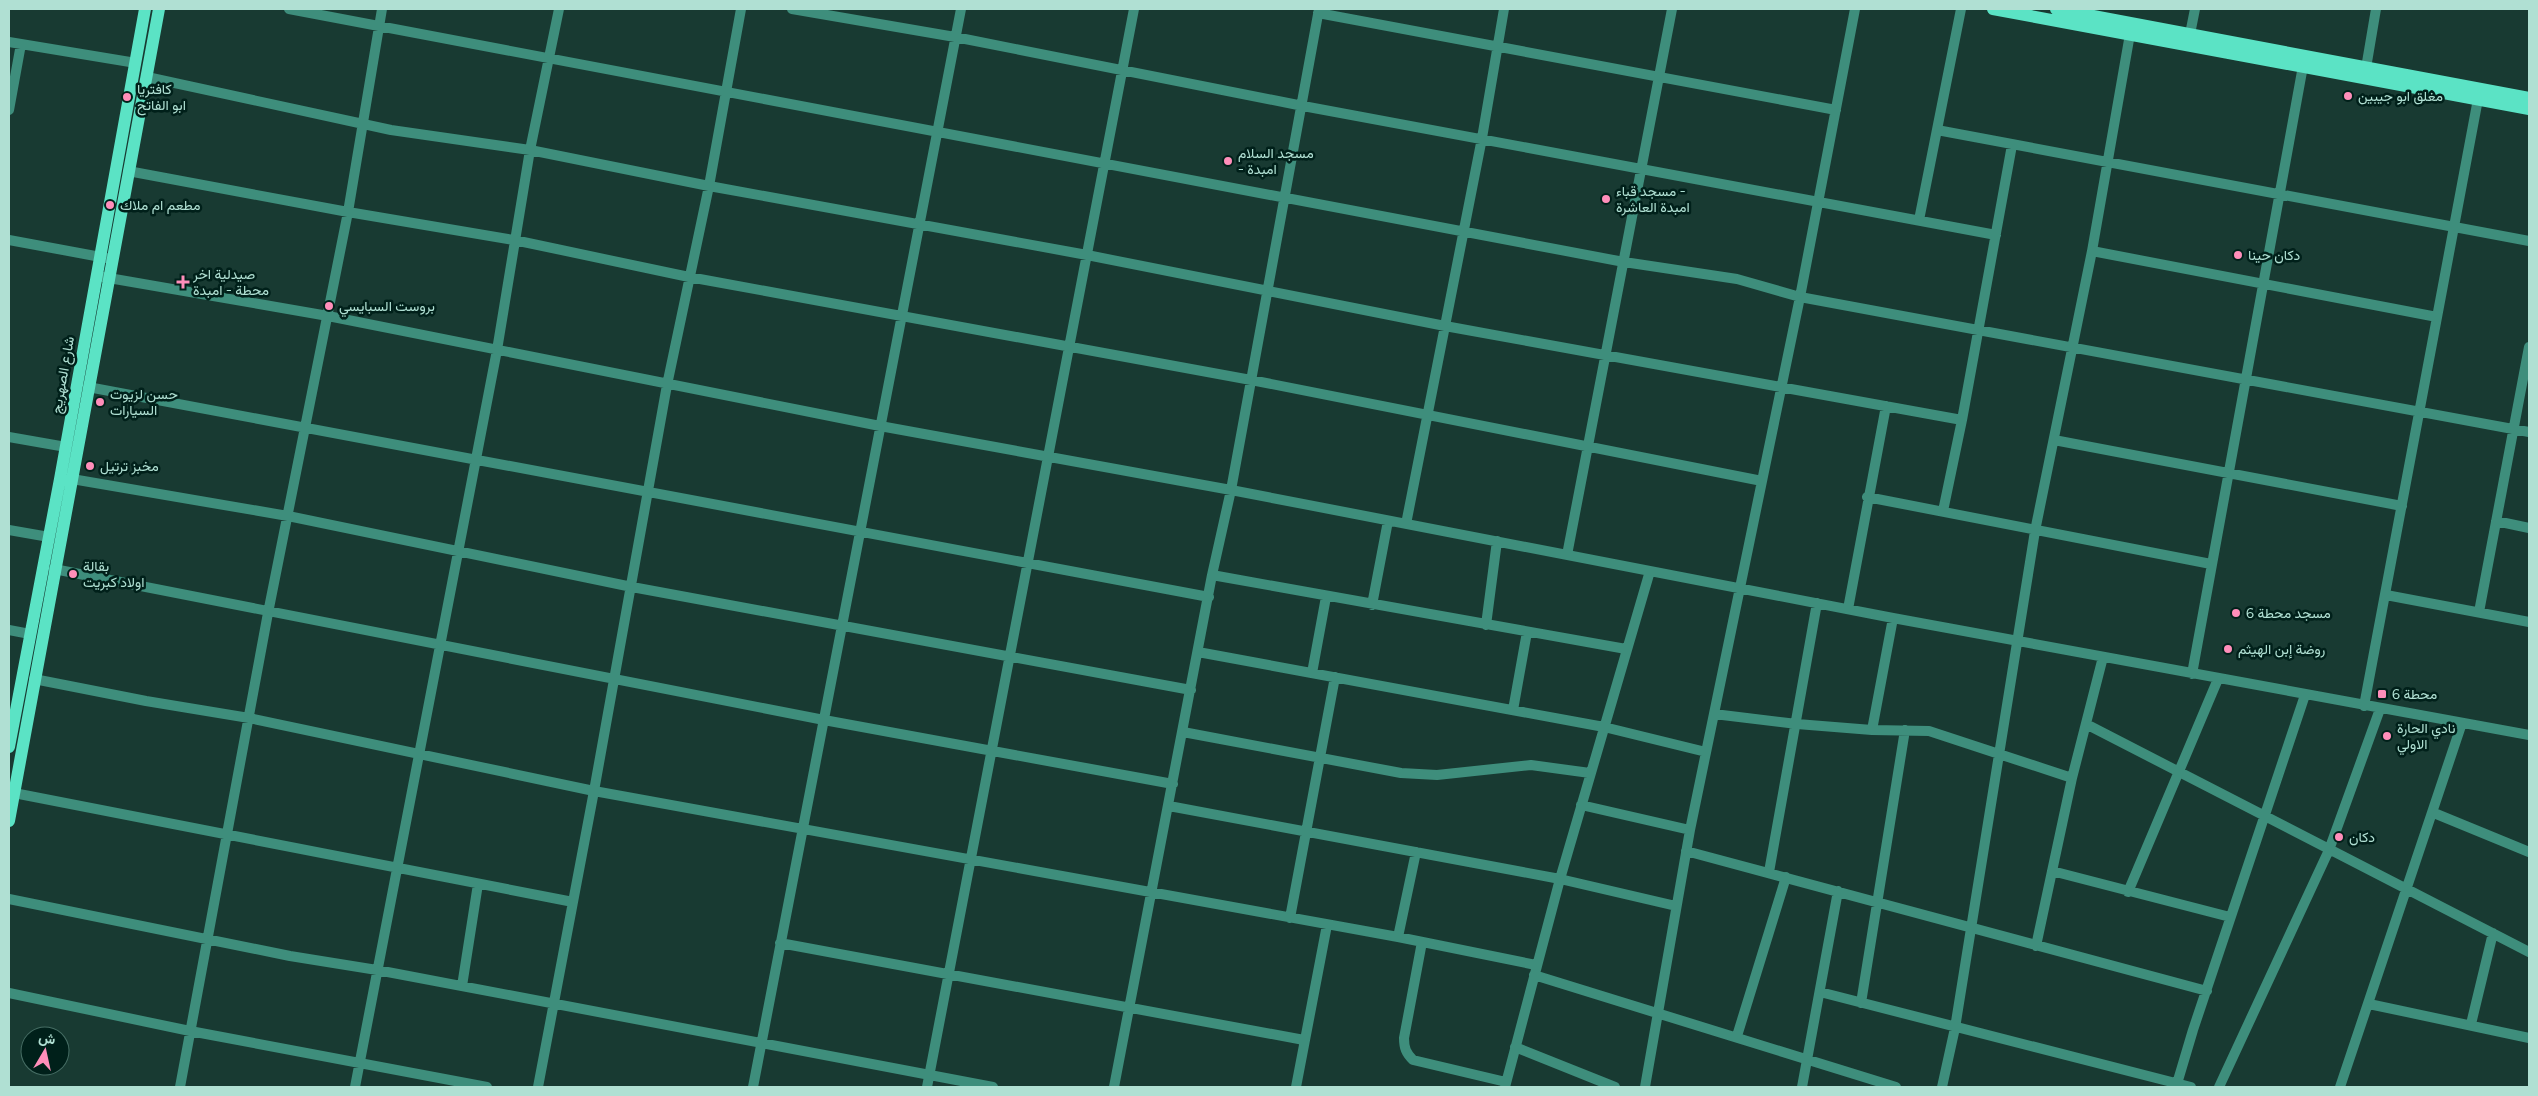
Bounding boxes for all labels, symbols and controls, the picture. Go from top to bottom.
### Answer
place label: كافتريا ابو الفاتح [137,81,186,116]
place label: مغلق ابو جيبين [2358,88,2443,105]
marker: مغلق ابو جيبين [2342,90,2354,102]
marker: كافتريا ابو الفاتح [121,91,133,103]
place label: مسجد السلام - امبدة [1238,145,1314,178]
marker: مسجد السلام - امبدة [1222,155,1234,167]
place label: مسجد قباء - امبدة العاشرة [1616,183,1690,216]
marker: مسجد قباء - امبدة العاشرة [1600,193,1612,205]
place label: مطعم ام ملاك [120,197,201,214]
marker: مطعم ام ملاك [104,199,116,211]
place label: دكان حينا [2248,247,2300,264]
marker: دكان حينا [2232,249,2244,261]
place label: صيدلية اخر محطة - امبدة [192,266,269,299]
marker: صيدلية اخر محطة - امبدة [177,276,189,288]
place label: بروست السبايسي [339,298,435,318]
marker: بروست السبايسي [323,300,335,312]
street label: شارع الصهريج [48,335,80,415]
place label: حسن لزيوت السيارات [110,386,178,419]
marker: حسن لزيوت السيارات [94,396,106,408]
place label: مخبز ترتيل [100,458,159,475]
marker: مخبز ترتيل [84,460,96,472]
place label: بقالة اولاد كبريت [83,558,144,591]
marker: بقالة اولاد كبريت [67,568,79,580]
place label: مسجد محطة 6 [2246,605,2331,622]
marker: مسجد محطة 6 [2230,607,2242,619]
place label: روضة إبن الهيثم [2238,641,2326,659]
marker: روضة إبن الهيثم [2222,643,2234,655]
place label: محطة 6 [2392,686,2437,703]
marker: محطة 6 [2376,688,2388,700]
place label: نادي الحارة الاولي [2397,720,2455,756]
marker: نادي الحارة الاولي [2381,730,2393,742]
place label: دكان [2349,829,2375,846]
marker: دكان [2333,831,2345,843]
north arrow [20,1026,70,1076]
text: ش [37,1029,57,1048]

